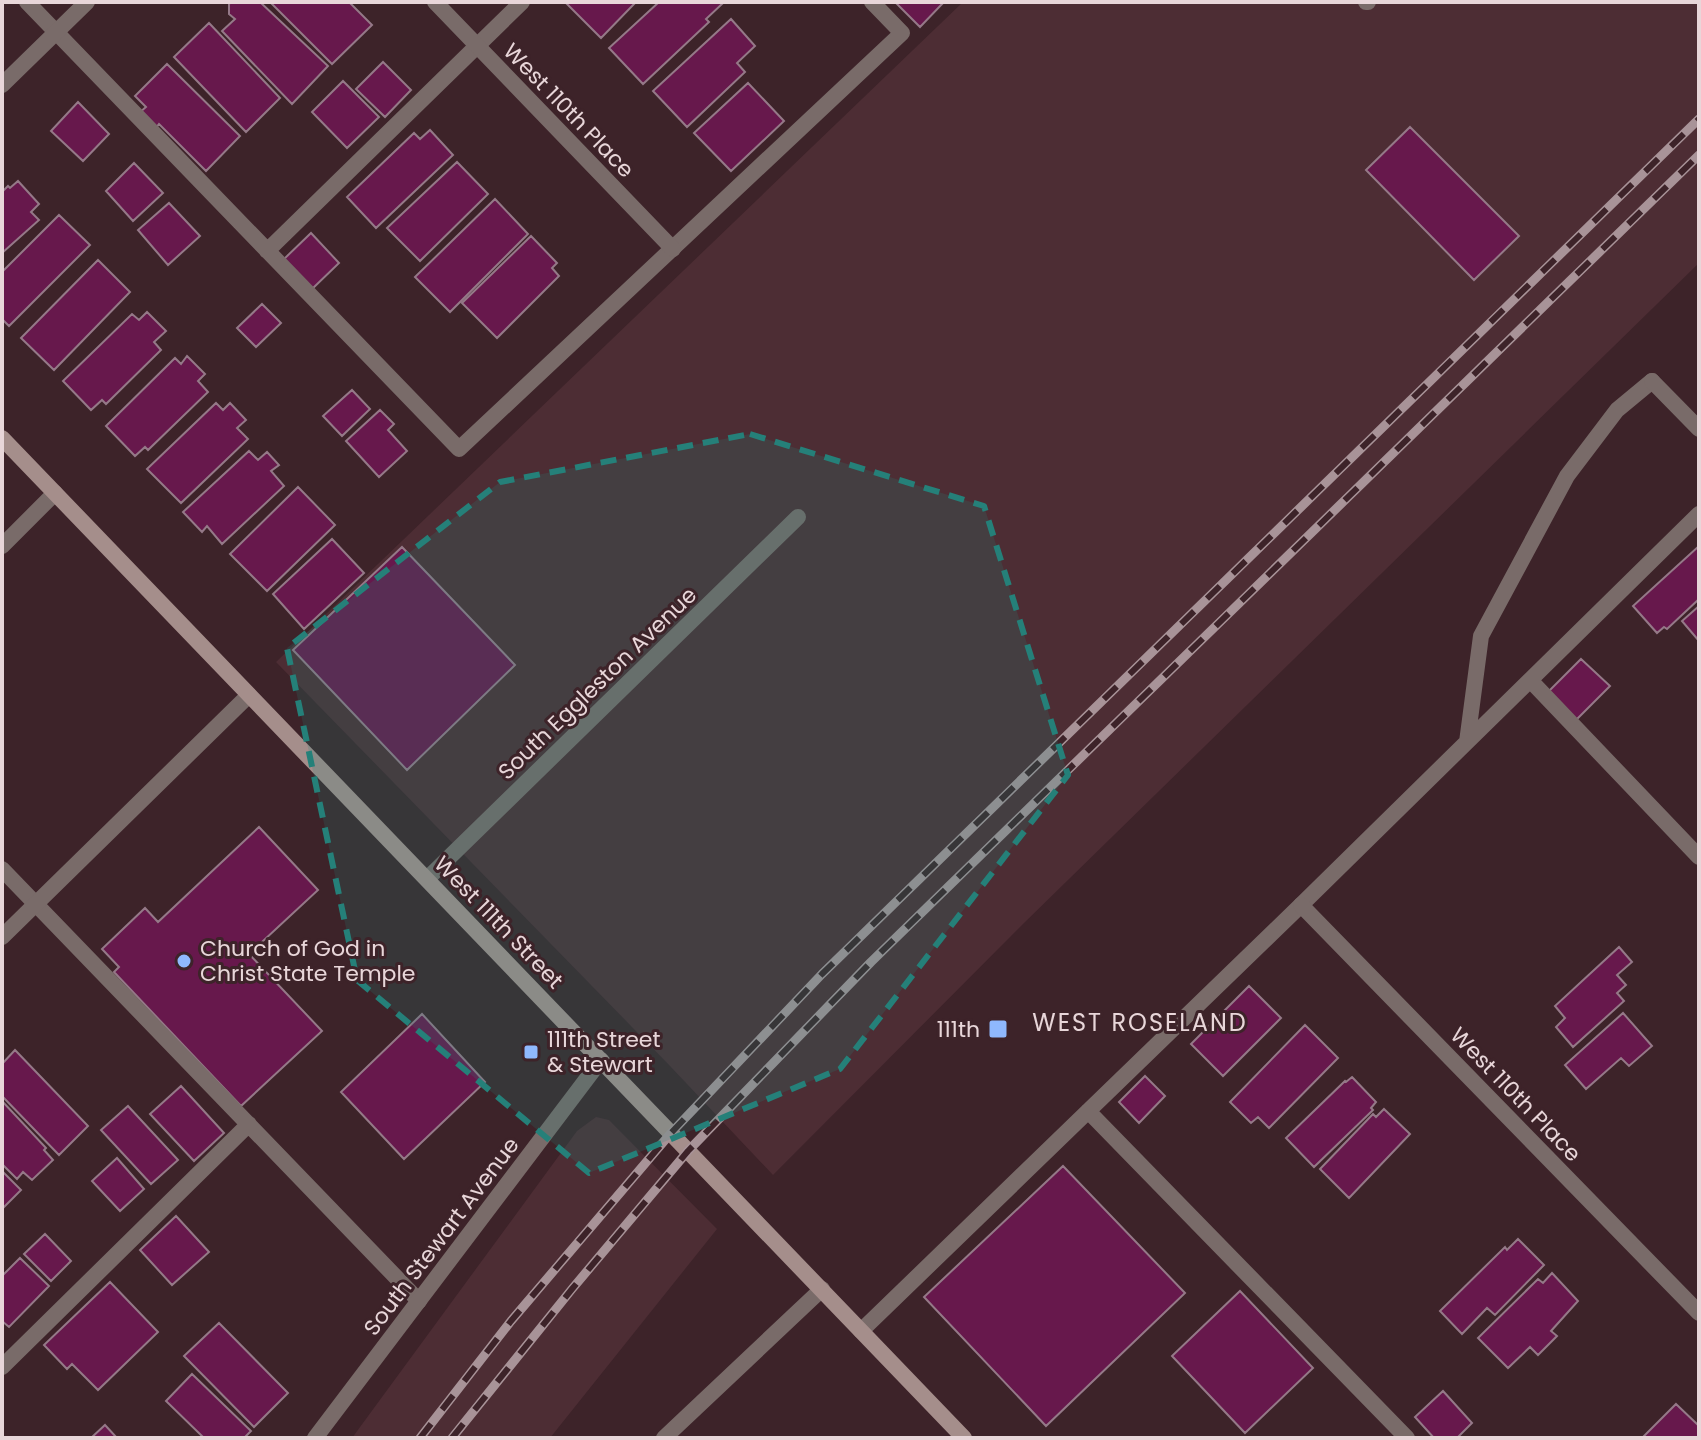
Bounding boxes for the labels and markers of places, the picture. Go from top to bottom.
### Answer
place label: Church of God in Christ State Temple [200,933,416,989]
marker: Church of God in Christ State Temple [175,952,193,970]
place label: 111th [937,1014,980,1045]
marker: 111th [987,1018,1009,1040]
place label: 111th Street & Stewart [547,1024,661,1080]
marker: 111th Street & Stewart [522,1043,540,1061]

